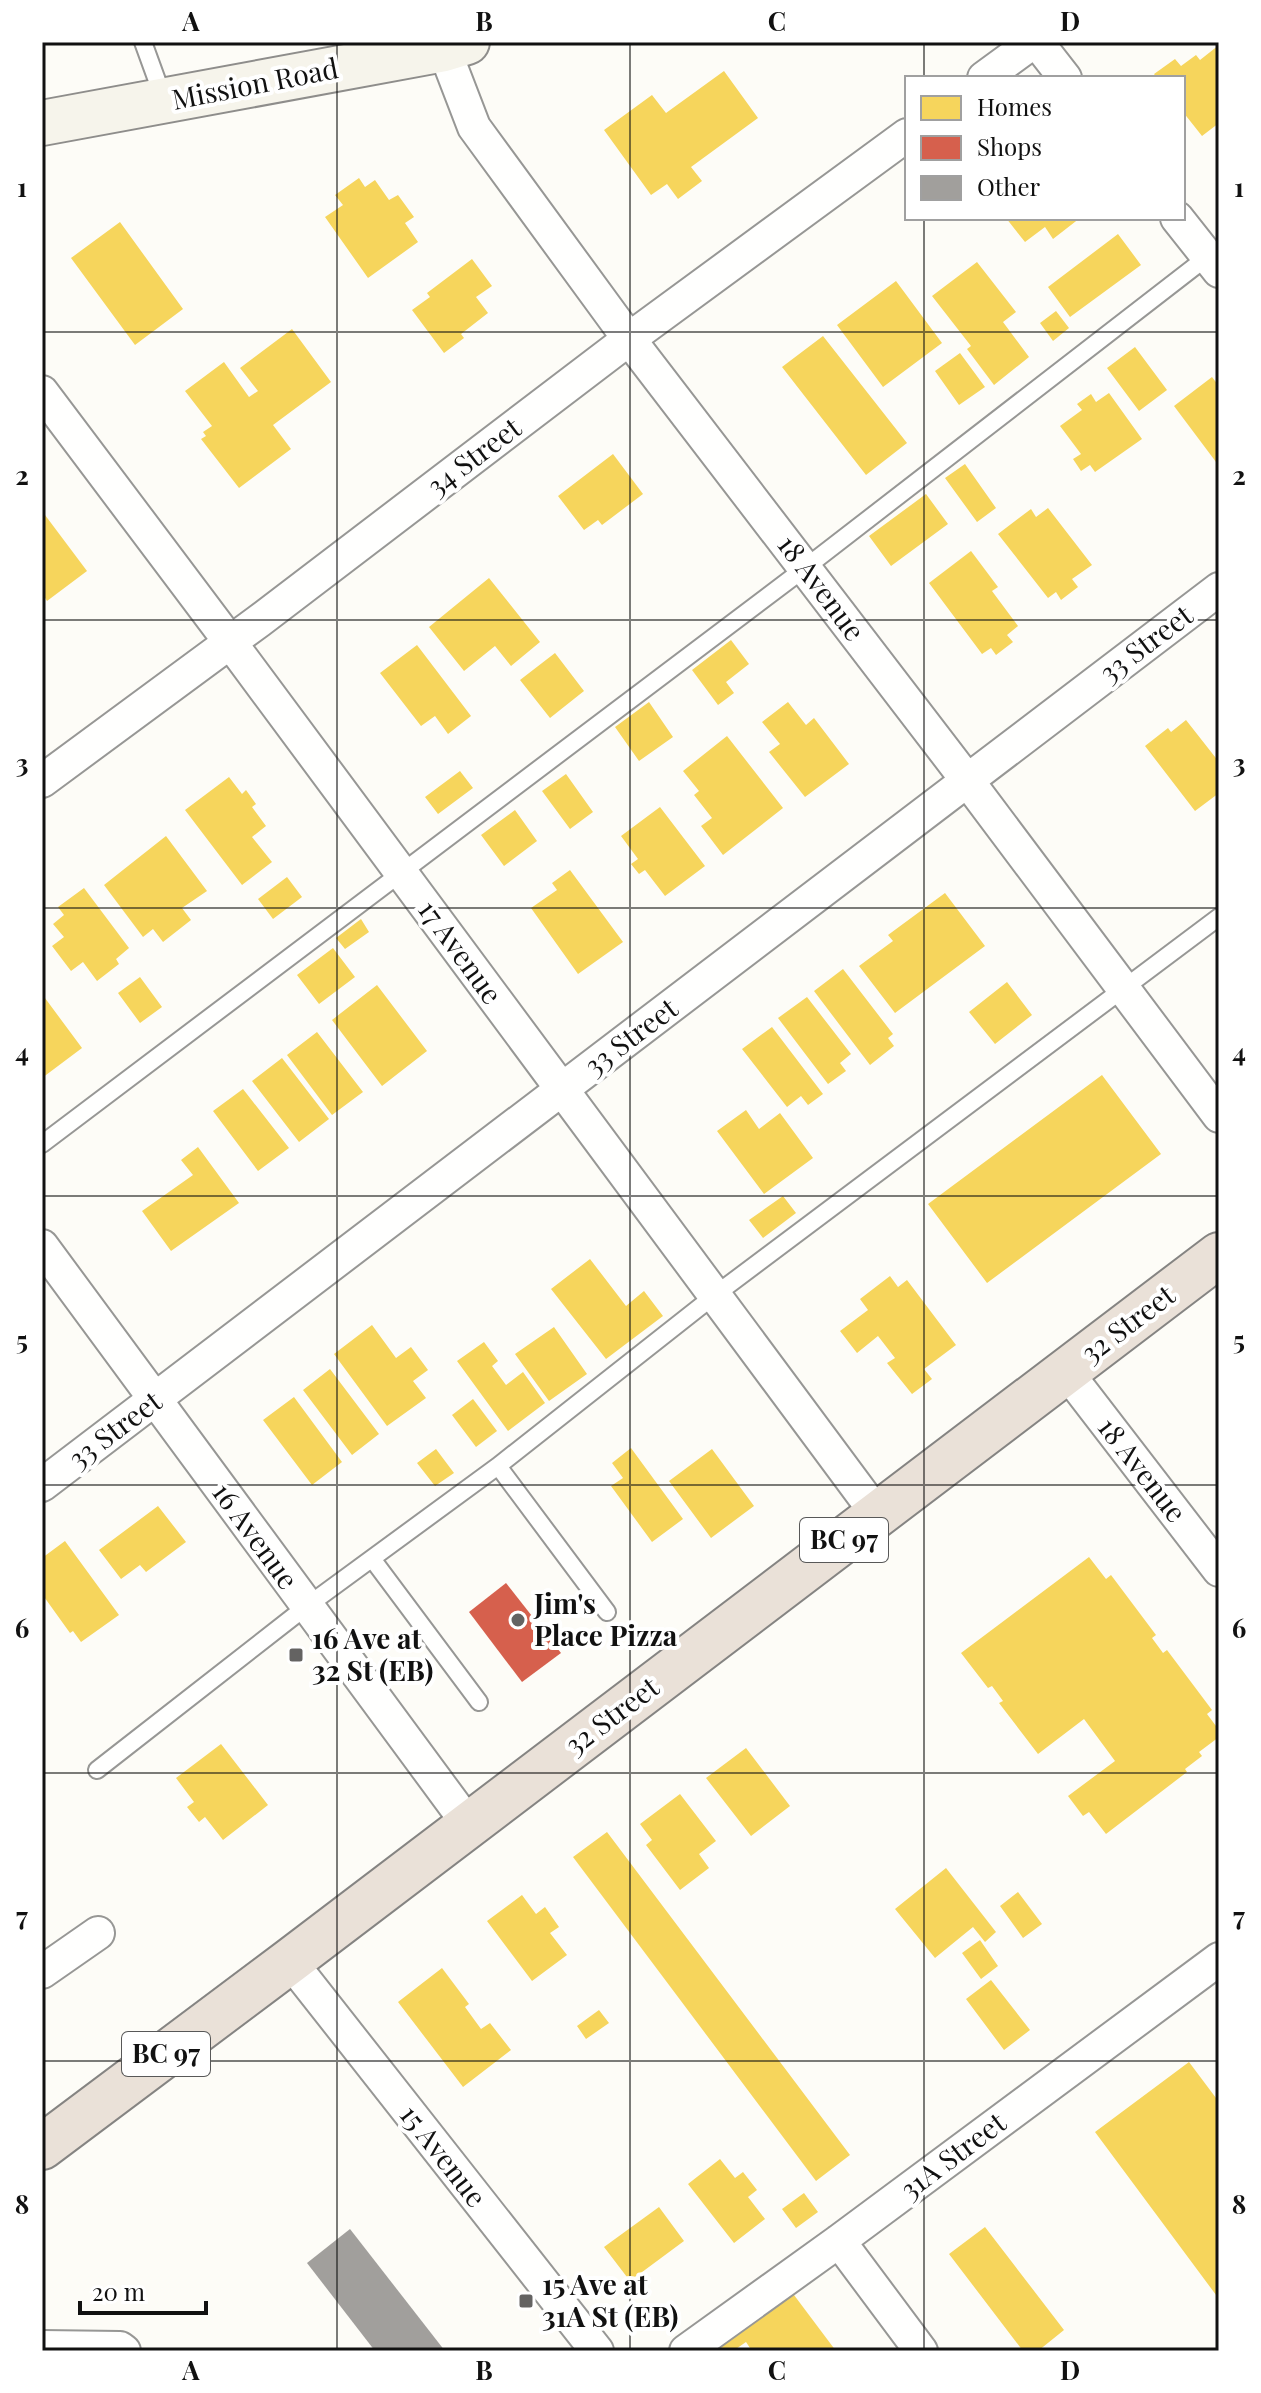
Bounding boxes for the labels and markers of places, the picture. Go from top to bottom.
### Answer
place label: Jim's Place Pizza [533,1584,678,1653]
marker: Jim's Place Pizza [509,1611,527,1629]
place label: 16 Ave at 32 St (EB) [312,1619,433,1688]
marker: 16 Ave at 32 St (EB) [287,1646,305,1664]
place label: 15 Ave at 31A St (EB) [542,2265,678,2334]
marker: 15 Ave at 31A St (EB) [517,2292,535,2310]

